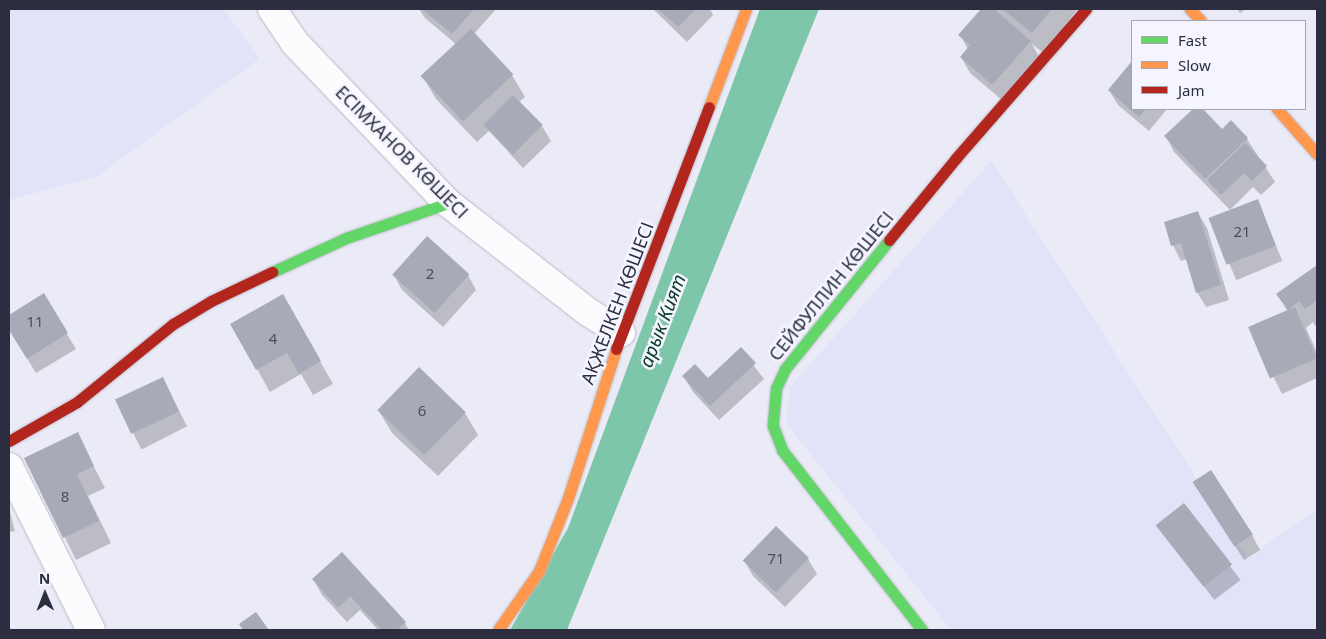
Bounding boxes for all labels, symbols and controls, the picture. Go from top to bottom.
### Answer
legend [1131,20,1306,110]
text: Fast [1178,30,1207,50]
text: Slow [1178,55,1211,75]
text: Jam [1178,80,1205,100]
street label: ЕСІМХАНОВ КӨШЕСІ [331,81,473,223]
street label: СЕЙФУЛЛИН КӨШЕСІ [764,207,898,365]
street label: АҚЖЕЛКЕН КӨШЕСІ [576,219,658,387]
house number: 21 [1233,223,1251,241]
house number: 2 [426,265,434,283]
water label: арык Кият [635,271,691,371]
house number: 11 [26,313,44,331]
house number: 4 [269,330,277,348]
house number: 6 [418,402,426,420]
house number: 8 [61,488,69,506]
house number: 71 [767,550,785,568]
north arrow [20,569,70,619]
text: N [39,569,51,588]

